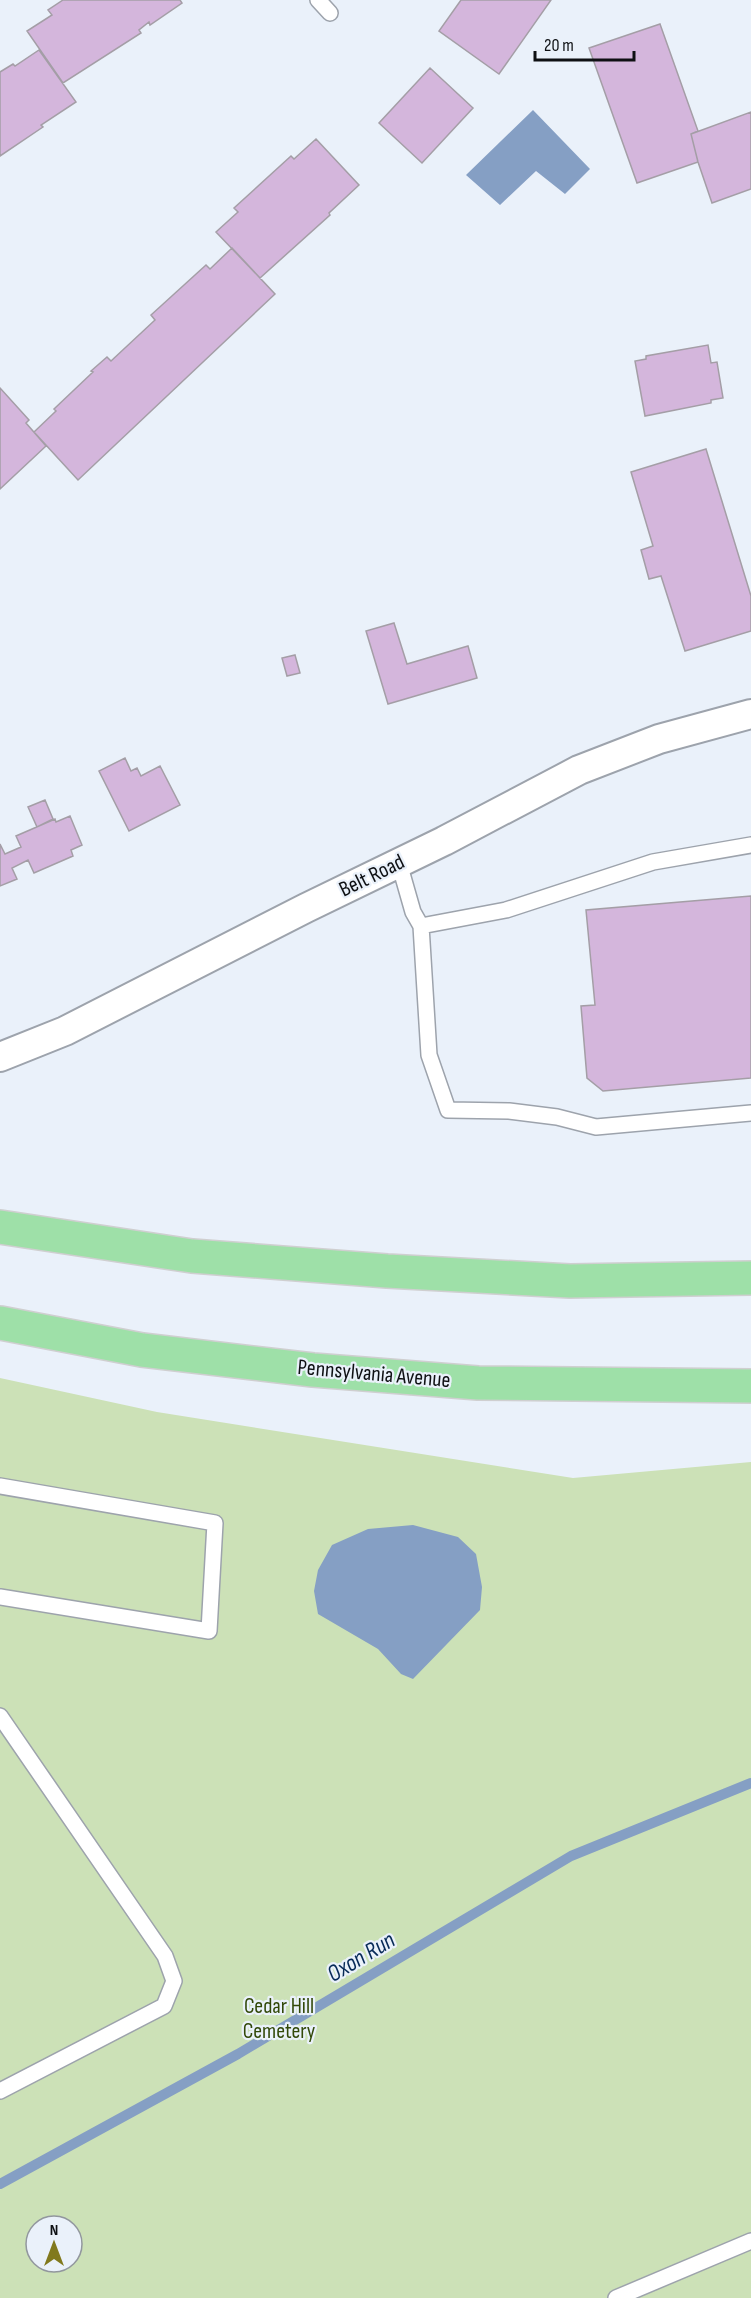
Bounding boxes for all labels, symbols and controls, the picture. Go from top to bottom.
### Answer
scale bar [535,24,634,62]
text: 20 m [544,35,574,56]
street label: Belt Road [335,849,409,903]
street label: Pennsylvania Avenue [296,1354,452,1394]
water label: Oxon Run [322,1925,400,1989]
park label: Cedar Hill Cemetery [243,1993,316,2045]
north arrow [24,2214,84,2274]
text: N [50,2221,58,2240]

